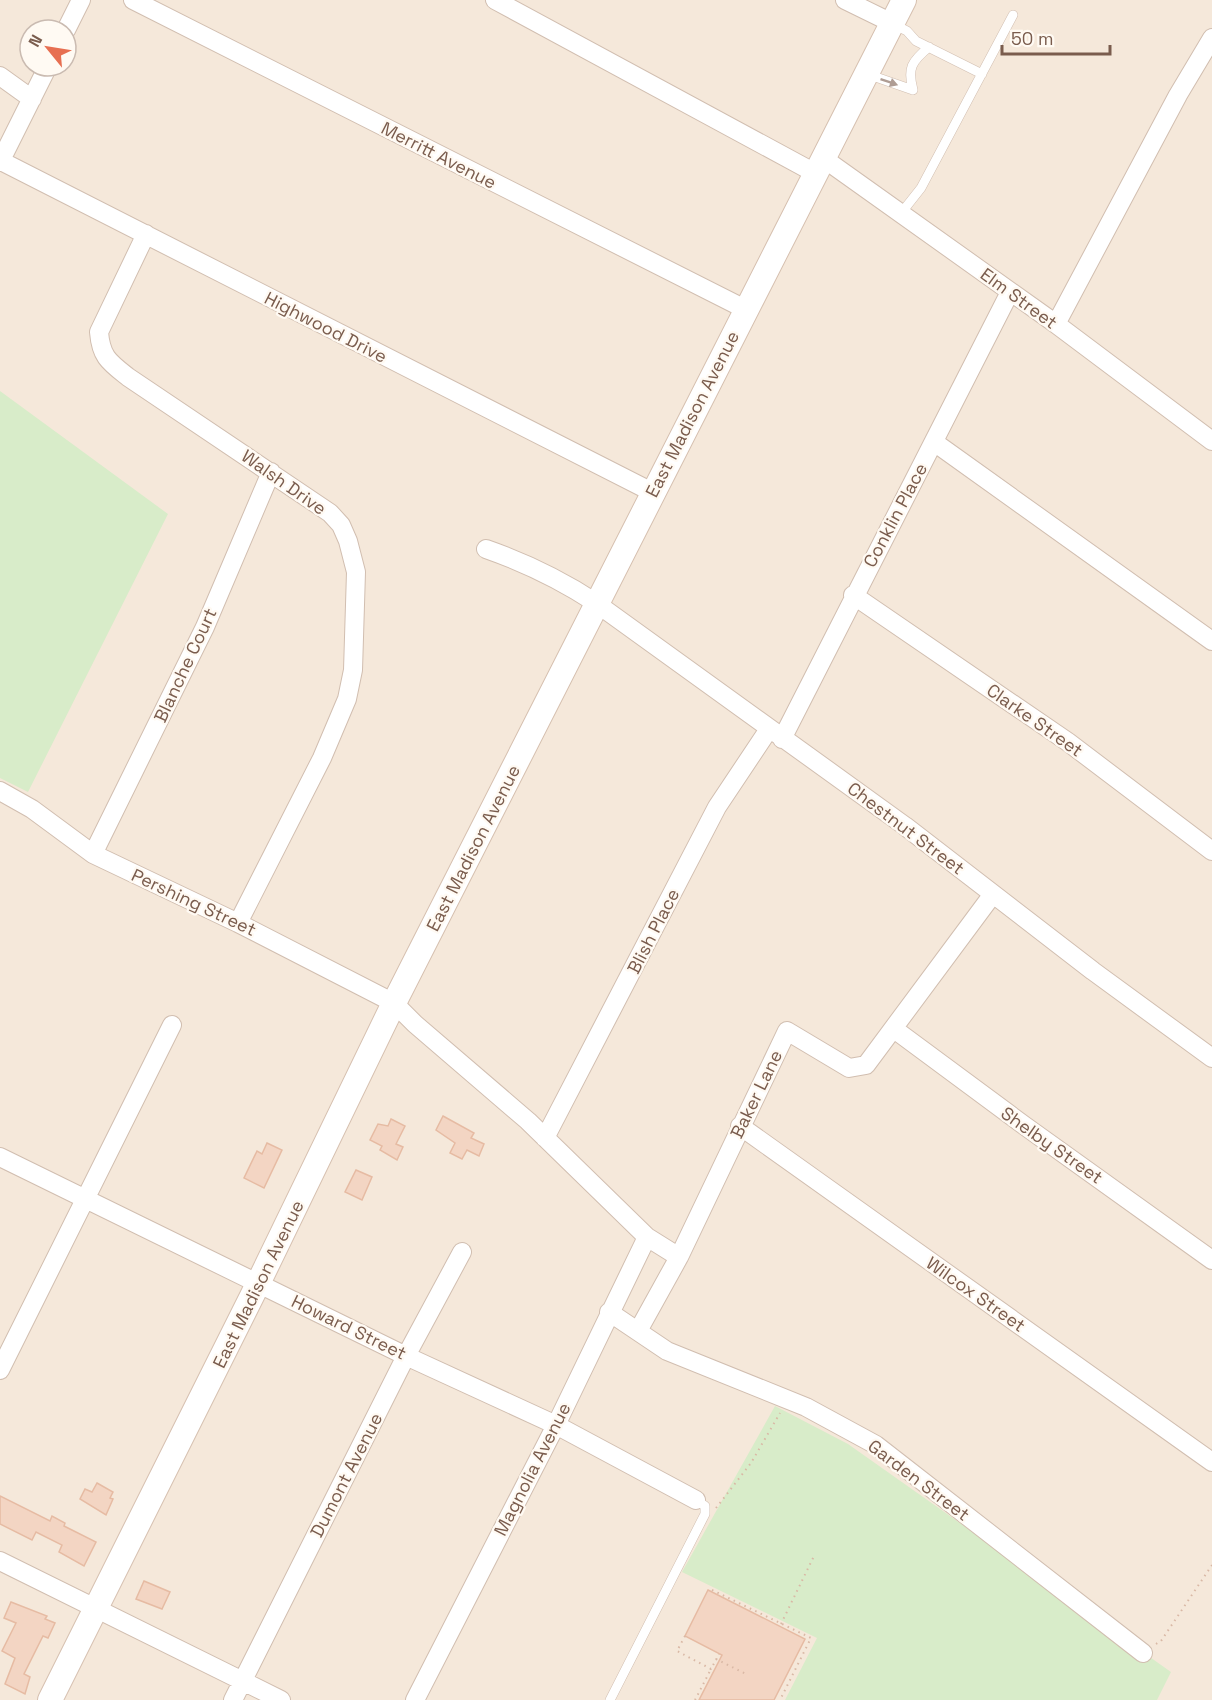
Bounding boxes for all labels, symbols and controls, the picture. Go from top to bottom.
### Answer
north arrow [18,18,78,78]
scale bar [1002,18,1110,56]
text: 50 m [1011,27,1053,50]
text: N [24,31,47,51]
one-way arrow [880,77,898,87]
street label: Merritt Avenue [378,116,500,194]
street label: Elm Street [976,262,1062,334]
street label: Highwood Drive [261,286,391,368]
street label: East Madison Avenue [640,327,744,501]
street label: Walsh Drive [237,444,331,520]
street label: Conklin Place [858,459,932,571]
street label: Blanche Court [148,604,222,726]
street label: Clarke Street [982,678,1088,762]
street label: East Madison Avenue [421,761,525,935]
street label: Chestnut Street [843,777,969,879]
street label: Pershing Street [128,863,260,941]
street label: Blish Place [622,885,684,977]
street label: Baker Lane [725,1046,787,1142]
street label: Shelby Street [997,1101,1107,1189]
street label: East Madison Avenue [207,1196,309,1372]
street label: Wilcox Street [922,1251,1030,1337]
street label: Howard Street [288,1289,410,1365]
street label: Magnolia Avenue [488,1398,576,1540]
street label: Dumont Avenue [305,1409,387,1541]
street label: Garden Street [864,1434,974,1526]

